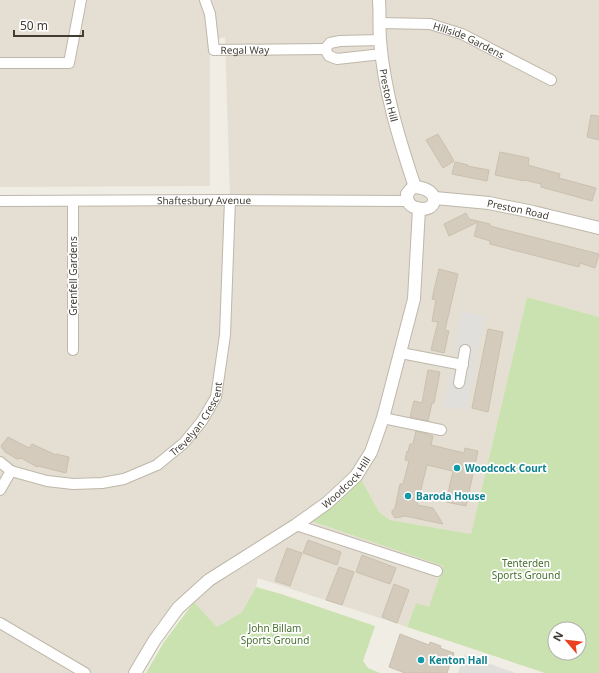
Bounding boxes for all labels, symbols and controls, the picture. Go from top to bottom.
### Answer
scale bar [14,12,83,38]
text: 50 m [20,17,48,34]
street label: Hillside Gardens [431,18,507,62]
street label: Regal Way [220,42,270,57]
street label: Preston Hill [376,68,402,123]
street label: Shaftesbury Avenue [157,193,251,207]
street label: Preston Road [486,196,551,223]
street label: Grenfell Gardens [66,236,80,316]
street label: Trevelyan Crescent [166,381,225,459]
street label: Woodcock Hill [319,454,373,512]
place label: Woodcock Court [465,461,547,475]
marker: Woodcock Court [452,463,462,473]
place label: Baroda House [416,489,485,503]
marker: Baroda House [403,491,413,501]
park label: Tenterden Sports Ground [492,556,560,582]
park label: John Billam Sports Ground [241,621,309,647]
north arrow [547,621,587,661]
text: N [549,629,566,644]
place label: Kenton Hall [429,653,487,667]
marker: Kenton Hall [416,655,426,665]

